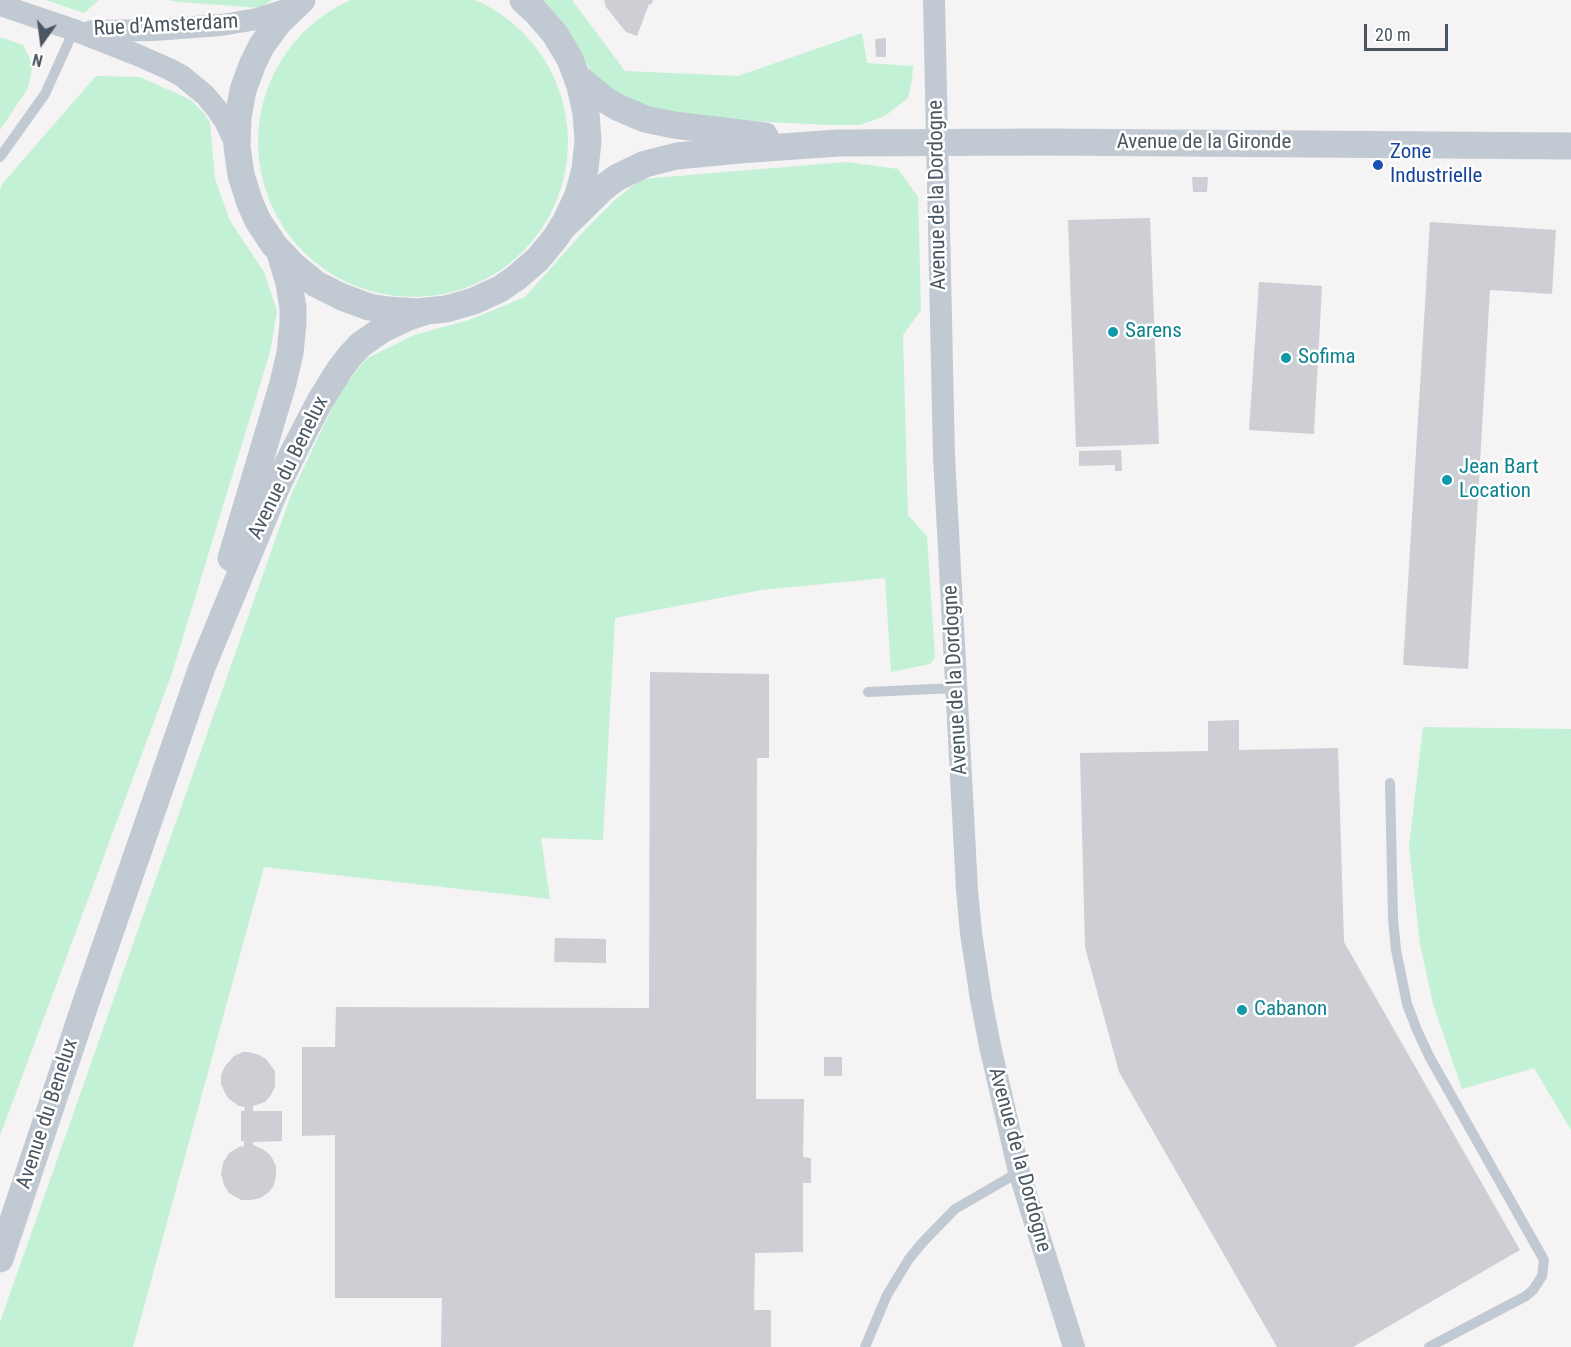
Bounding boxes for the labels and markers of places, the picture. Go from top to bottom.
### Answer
place label: Zone Industrielle [1390,140,1482,190]
marker: Zone Industrielle [1371,158,1385,172]
place label: Sarens [1125,319,1182,345]
marker: Sarens [1106,325,1120,339]
place label: Sofima [1298,345,1356,371]
marker: Sofima [1279,351,1293,365]
place label: Jean Bart Location [1459,455,1539,505]
marker: Jean Bart Location [1440,473,1454,487]
place label: Cabanon [1254,997,1327,1023]
marker: Cabanon [1235,1003,1249,1017]

